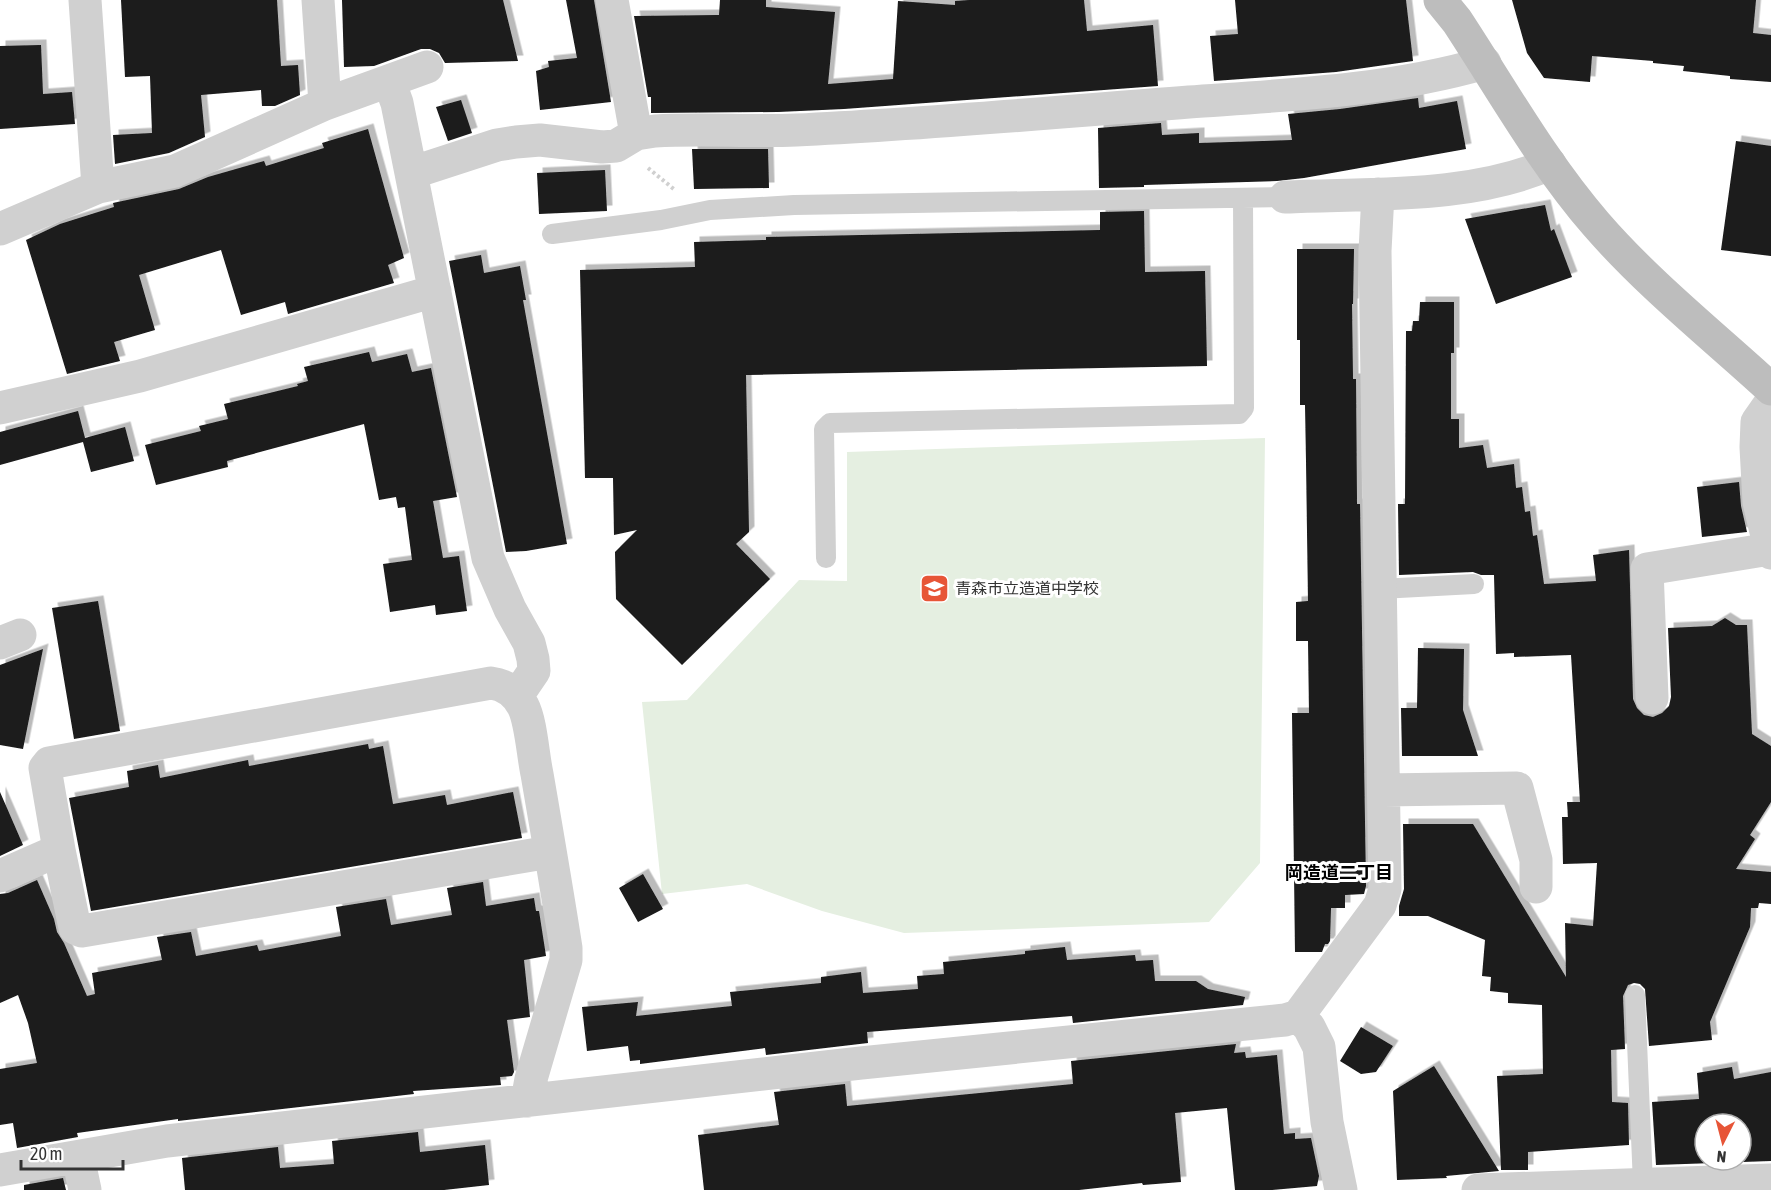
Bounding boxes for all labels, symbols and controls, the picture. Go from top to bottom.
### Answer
school or university icon: 青森市立造道中学校 [918,572,950,604]
place label: 青森市立造道中学校 [955,579,1099,597]
district label: 岡造道二丁目 [1285,862,1393,883]
north arrow [1693,1112,1753,1172]
scale bar [21,1133,123,1171]
text: 20 m [30,1143,62,1164]
text: N [1716,1147,1727,1166]

